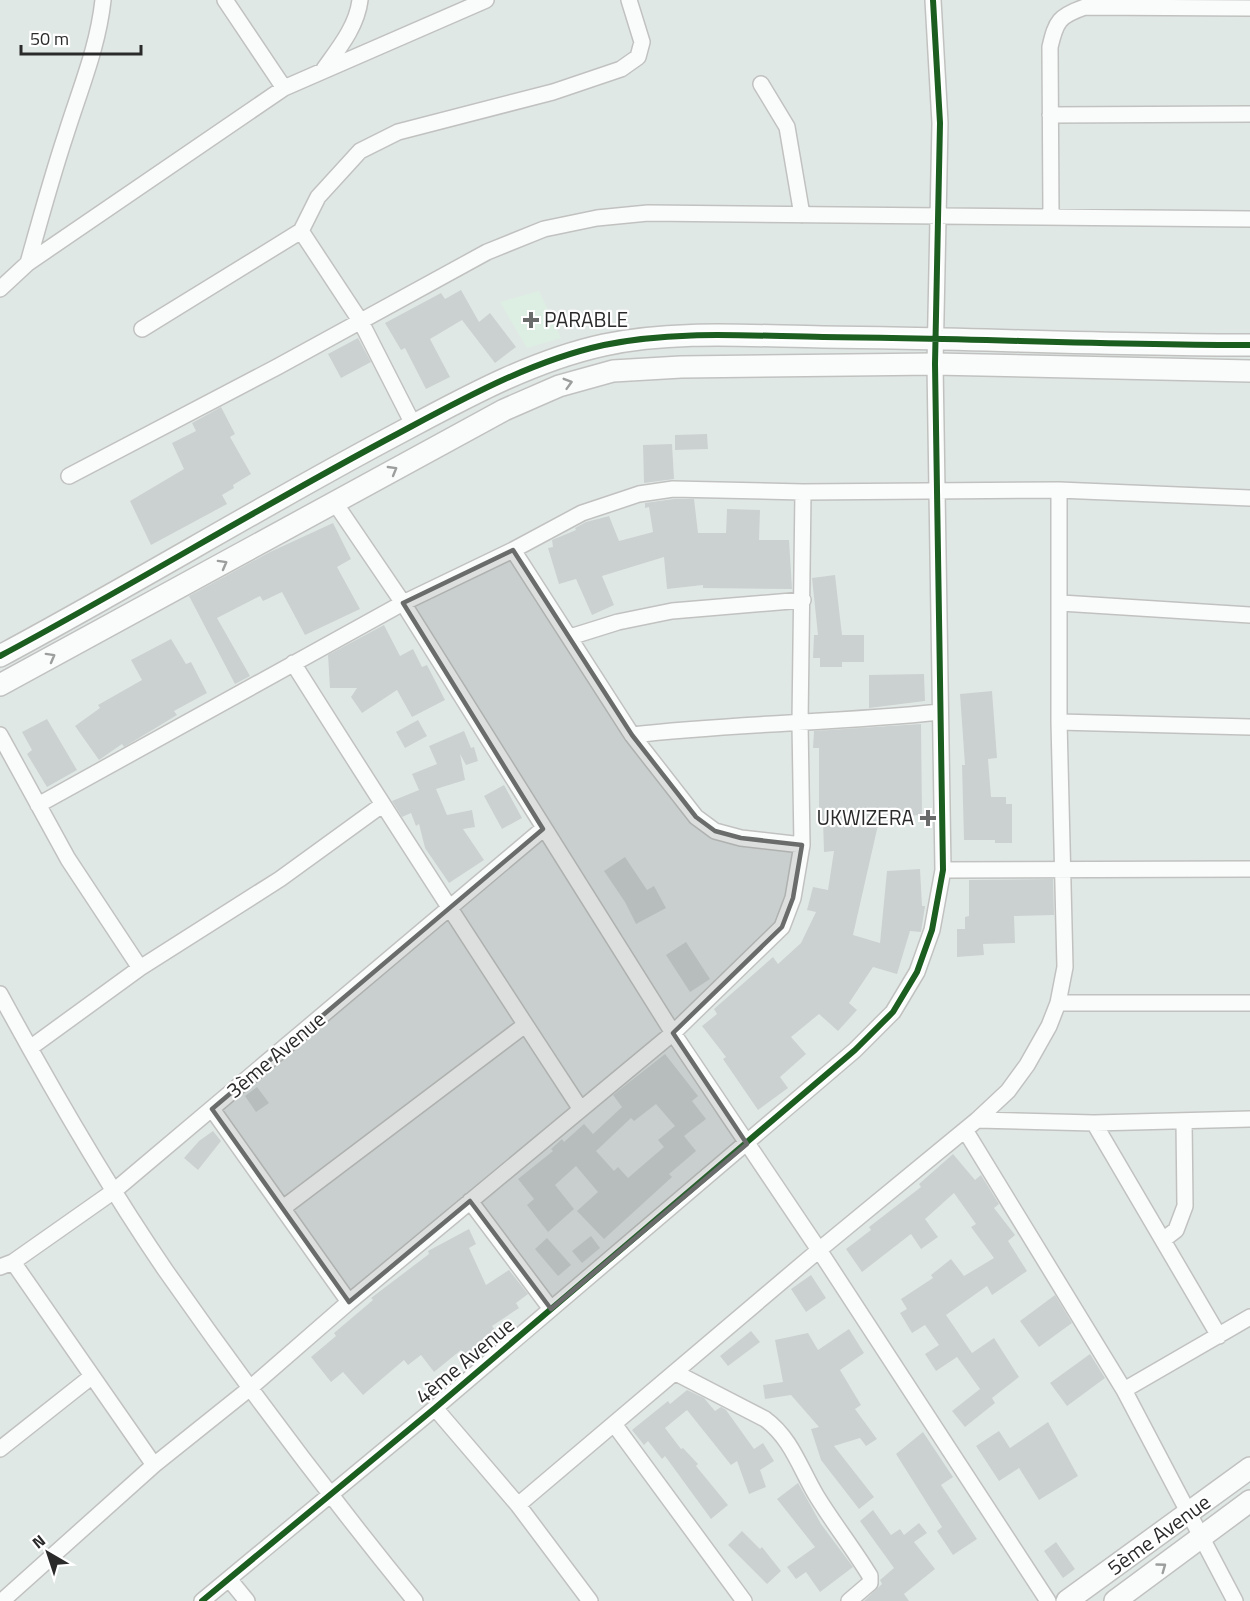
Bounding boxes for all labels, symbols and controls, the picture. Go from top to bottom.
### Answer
scale bar [21,18,141,56]
text: 50 m [30,25,69,52]
place label: PARABLE [544,303,628,335]
marker: PARABLE [522,311,540,329]
one-way arrow [563,378,573,391]
one-way arrow [387,466,398,477]
one-way arrow [216,560,227,571]
one-way arrow [45,653,56,664]
place label: UKWIZERA [817,801,914,833]
marker: UKWIZERA [919,809,937,827]
street label: 3ème Avenue [219,1003,332,1105]
street label: 4ème Avenue [408,1309,521,1411]
street label: 5ème Avenue [1100,1486,1217,1583]
north arrow [18,1523,78,1583]
text: N [27,1529,50,1554]
one-way arrow [1156,1563,1167,1574]

